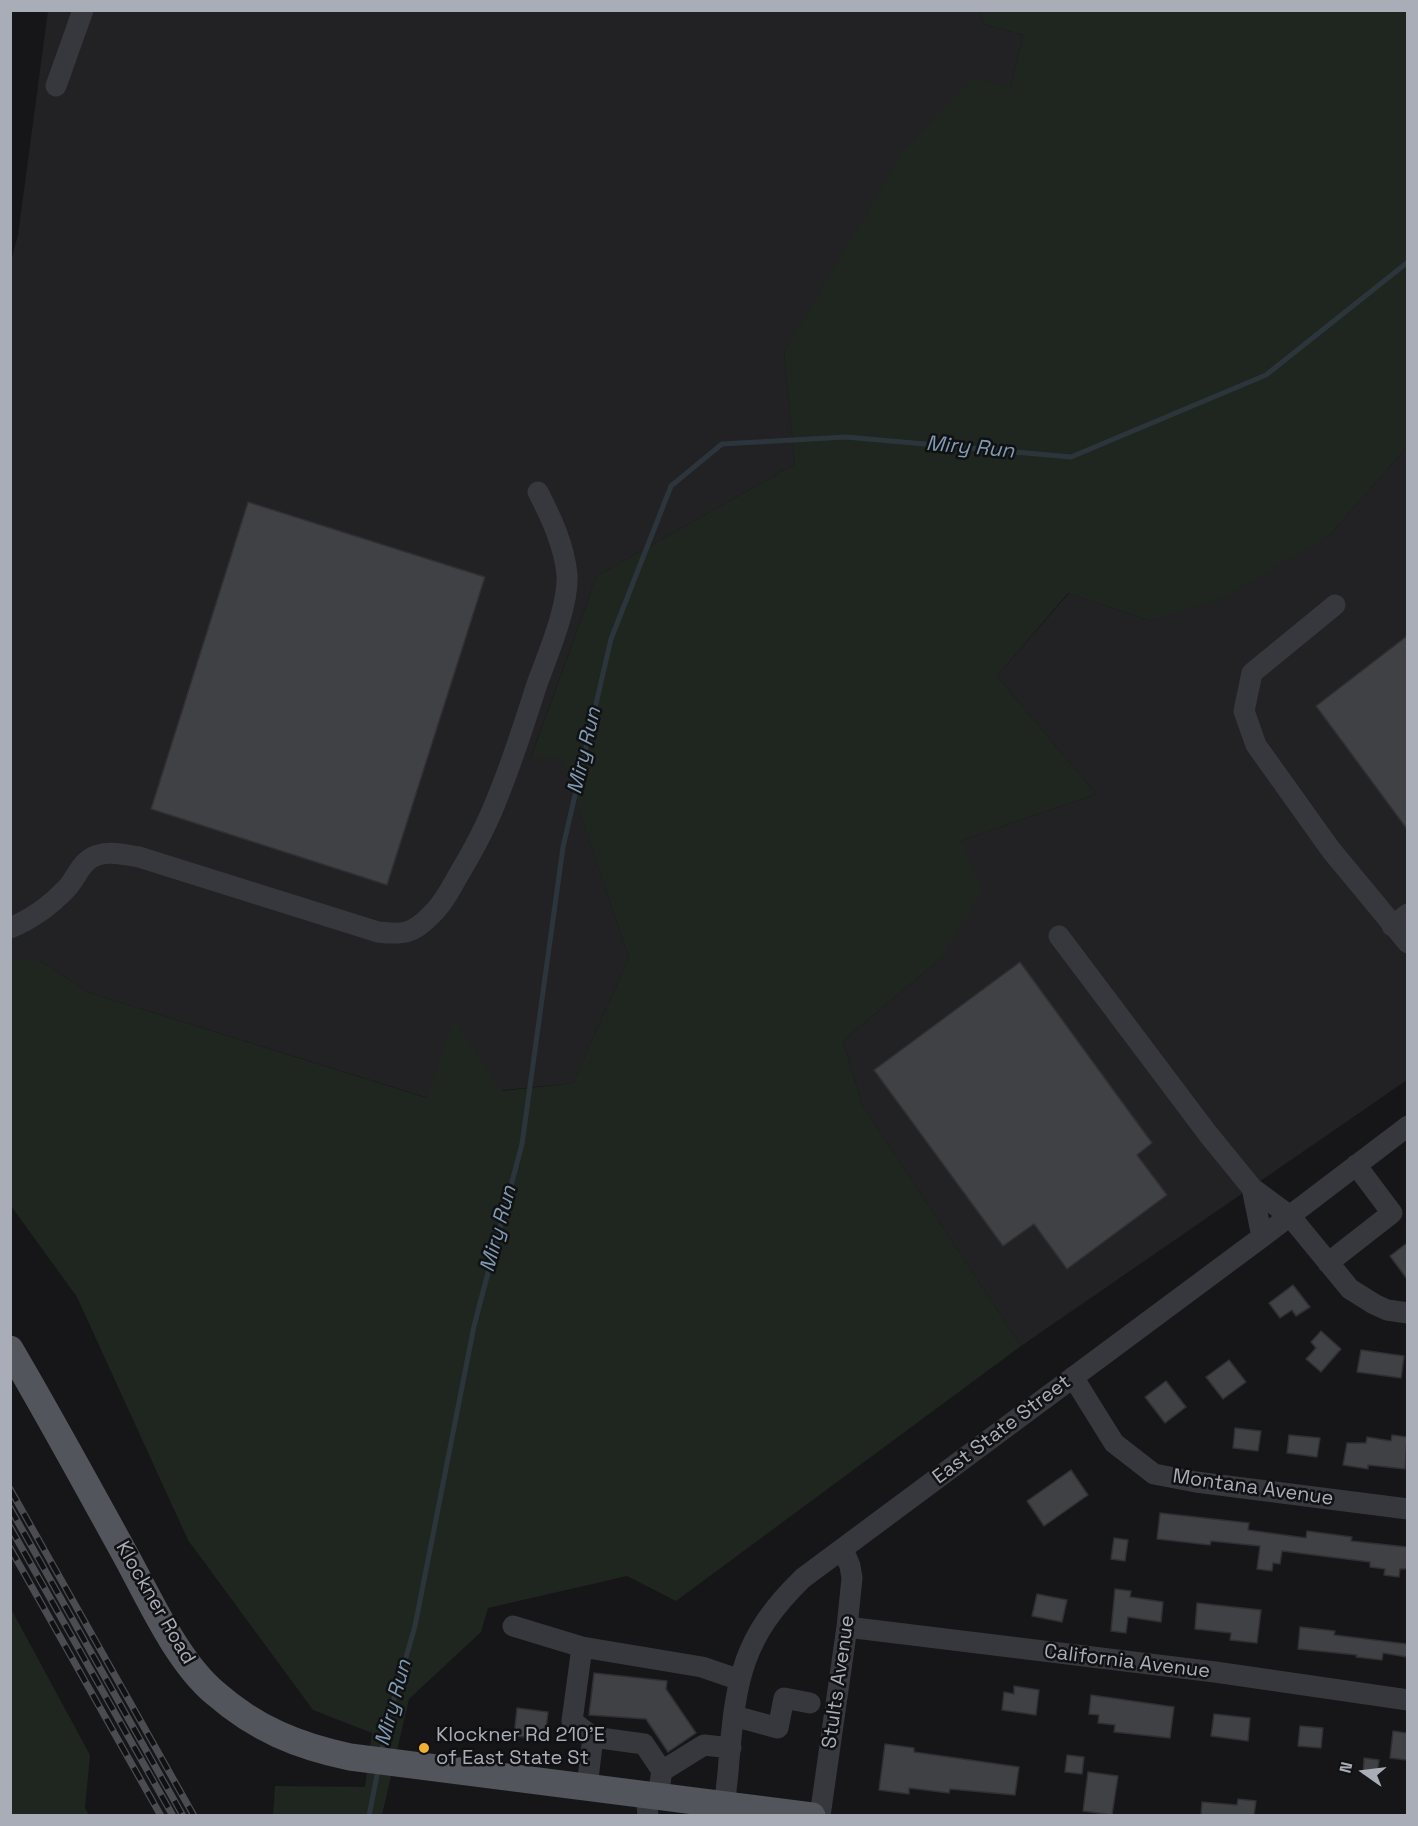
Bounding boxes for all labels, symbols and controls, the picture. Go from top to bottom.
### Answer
water label: Miry Run [925,432,1015,464]
water label: Miry Run [563,705,607,797]
water label: Miry Run [475,1183,523,1275]
street label: East State Street [928,1370,1076,1490]
street label: Montana Avenue [1171,1465,1335,1511]
street label: Klockner Road [110,1537,200,1669]
street label: Stults Avenue [818,1614,860,1750]
street label: California Avenue [1043,1640,1211,1684]
water label: Miry Run [370,1657,418,1749]
place label: Klockner Rd 210'E of East State St [436,1724,605,1771]
marker: Klockner Rd 210'E of East State St [417,1741,431,1755]
north arrow [1334,1742,1394,1802]
text: N [1335,1760,1358,1775]

